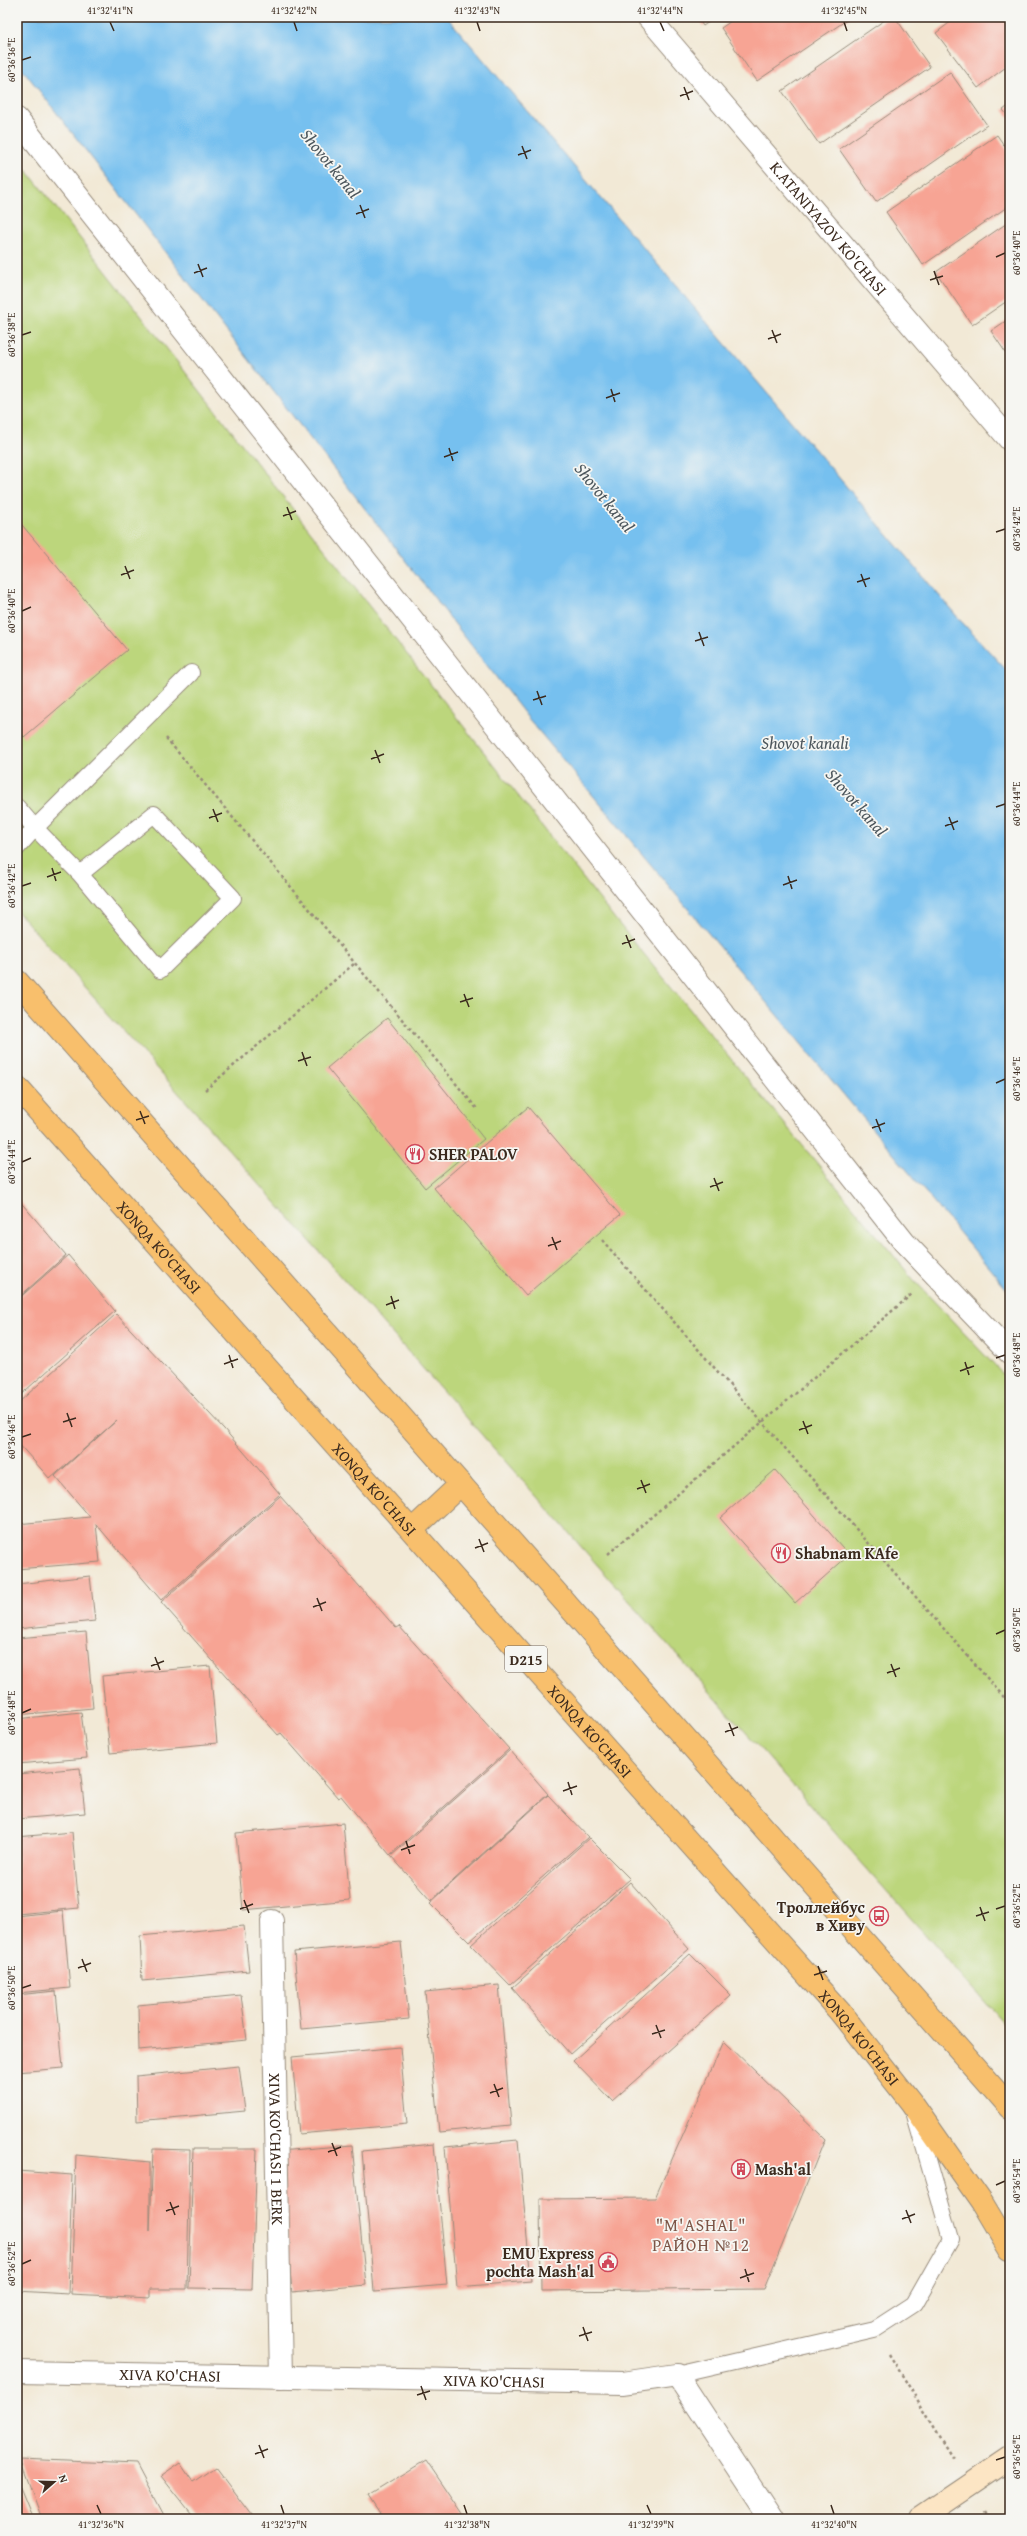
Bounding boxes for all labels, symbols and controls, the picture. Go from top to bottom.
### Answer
text: 41°32'41"N [87,3,133,18]
text: 41°32'42"N [271,3,317,18]
text: 41°32'43"N [454,3,500,18]
text: 41°32'44"N [637,3,683,18]
text: 41°32'45"N [821,3,867,18]
text: 60°36'36"E [4,38,19,82]
water label: Shovot kanal [295,123,367,203]
street label: K.ATANIYAZOV KO'CHASI [764,156,893,301]
text: 60°36'40"E [1009,231,1024,275]
text: 60°36'38"E [4,313,19,357]
water label: Shovot kanal [569,457,641,537]
text: 60°36'42"E [1009,507,1024,551]
text: 60°36'40"E [4,589,19,633]
water label: Shovot kanali [761,730,849,755]
water label: Shovot kanal [820,762,894,842]
text: 60°36'44"E [1009,782,1024,826]
text: 60°36'42"E [4,864,19,908]
text: 60°36'46"E [1009,1057,1024,1101]
text: 60°36'44"E [4,1140,19,1184]
place label: SHER PALOV [429,1142,518,1166]
restaurant icon: SHER PALOV [404,1143,426,1165]
street label: XONQA KO'CHASI [111,1195,207,1299]
text: 60°36'48"E [1009,1333,1024,1377]
text: 60°36'46"E [4,1415,19,1459]
street label: XONQA KO'CHASI [327,1437,423,1541]
place label: Shabnam KAfe [795,1541,899,1565]
restaurant icon: Shabnam KAfe [770,1542,792,1564]
text: 60°36'50"E [1009,1608,1024,1652]
road number: D215 [505,1646,547,1672]
street label: XONQA KO'CHASI [542,1679,638,1783]
text: 60°36'48"E [4,1691,19,1735]
text: 60°36'52"E [1009,1884,1024,1928]
place label: Троллейбус в Хиву [777,1895,866,1937]
bus stop icon: Троллейбус в Хиву [868,1905,890,1927]
text: 60°36'50"E [4,1966,19,2010]
street label: XONQA KO'CHASI [813,1984,906,2091]
street label: XIVA KO'CHASI 1 BERK [263,2073,290,2226]
place label: Mash'al [755,2157,811,2181]
building icon: Mash'al [730,2158,752,2180]
text: 60°36'54"E [1009,2159,1024,2203]
district label: "M'ASHAL" РАЙОН №12 [652,2212,750,2257]
place label: EMU Express pochta Mash'al [486,2241,594,2283]
text: 60°36'52"E [4,2242,19,2286]
public building icon: EMU Express pochta Mash'al [597,2251,619,2273]
street label: XIVA KO'CHASI [119,2362,221,2388]
street label: XIVA KO'CHASI [443,2368,545,2394]
text: 60°36'56"E [1009,2435,1024,2479]
north arrow [34,2462,74,2502]
text: N [55,2472,72,2485]
text: 41°32'36"N [78,2517,124,2532]
text: 41°32'37"N [261,2517,307,2532]
text: 41°32'38"N [444,2517,490,2532]
text: 41°32'39"N [628,2517,674,2532]
text: 41°32'40"N [811,2517,857,2532]

